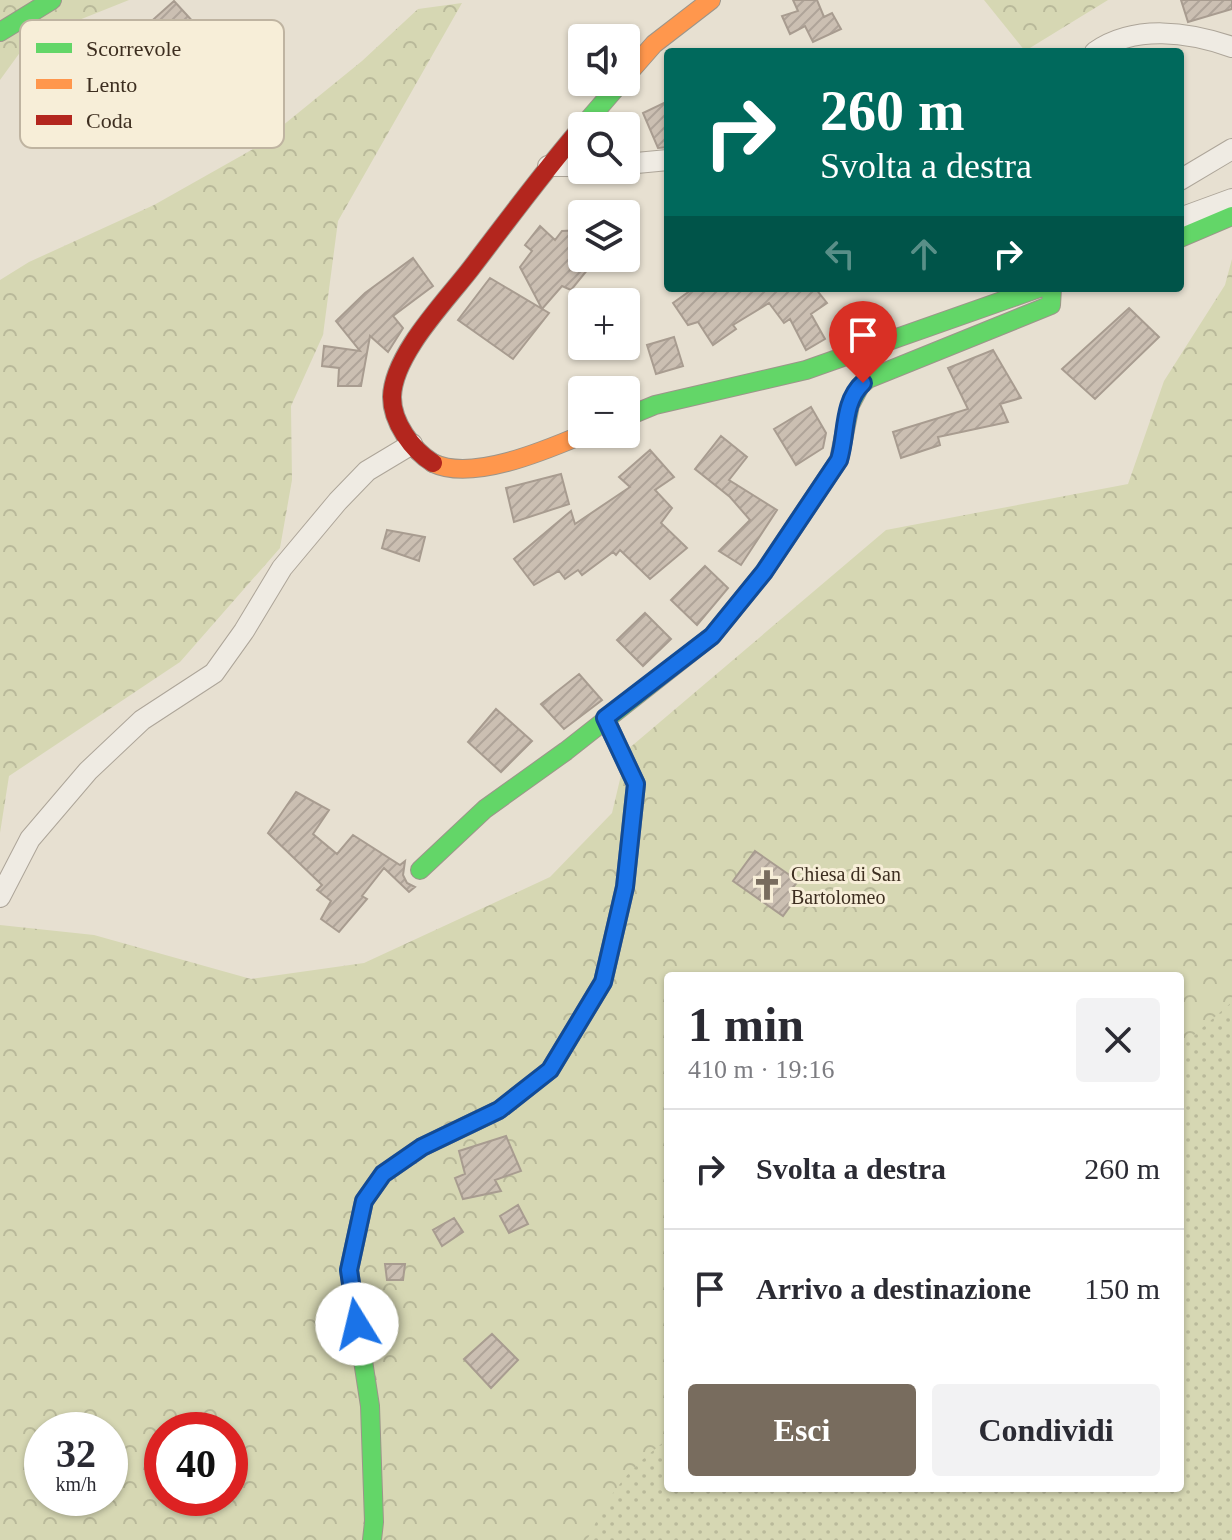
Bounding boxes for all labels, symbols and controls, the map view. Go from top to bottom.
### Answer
legend [20,20,284,148]
map controls [568,24,640,448]
button: sound [568,24,640,96]
text: Scorrevole [86,36,181,61]
text: Lento [86,72,137,97]
icon: right [688,80,792,184]
text: 260 m [820,80,965,142]
text: Coda [86,108,133,133]
button: search [568,112,640,184]
text: Svolta a destra [820,146,1032,186]
button: layers [568,200,640,272]
icon: left [818,232,862,276]
icon: ahead [902,232,946,276]
icon: right [986,232,1030,276]
button: + [568,288,640,360]
pin [829,301,897,383]
icon: arrive [841,313,885,357]
button: − [568,376,640,448]
place label: Chiesa di San Bartolomeo [791,863,901,908]
church icon: Chiesa di San Bartolomeo [750,868,784,902]
text: 1 min [688,998,804,1051]
button: close [1076,998,1160,1082]
text: 410 m · 19:16 [688,1055,835,1084]
icon: right [688,1147,732,1191]
text: Svolta a destra [756,1152,946,1185]
text: 260 m [1084,1152,1160,1185]
icon: arrive [688,1267,732,1311]
text: Arrivo a destinazione [756,1272,1031,1305]
text: 150 m [1084,1272,1160,1305]
position arrow [315,1282,399,1366]
button: Esci [688,1384,916,1476]
button: Condividi [932,1384,1160,1476]
speed limit sign: 40 [144,1412,248,1516]
text: 32 [56,1431,96,1476]
text: km/h [55,1473,97,1495]

